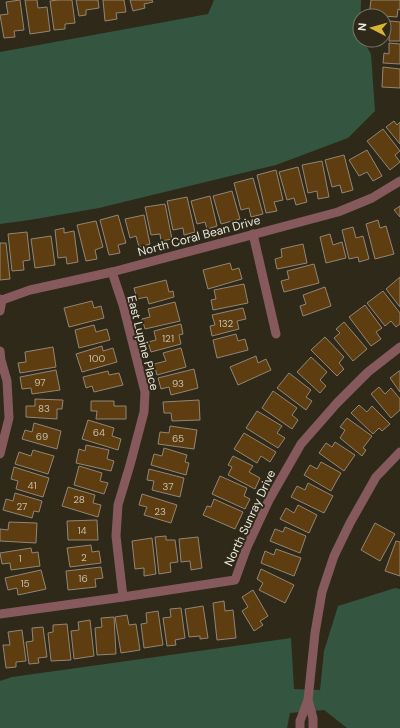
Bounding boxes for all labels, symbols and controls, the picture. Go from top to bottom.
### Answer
north arrow [352,8,392,48]
text: N [355,22,369,32]
street label: North Coral Bean Drive [136,212,262,260]
street label: East Lupine Place [123,294,163,392]
house number: 132 [219,317,234,330]
house number: 121 [162,332,174,345]
house number: 100 [89,352,106,365]
house number: 97 [34,376,46,389]
house number: 93 [172,377,184,390]
house number: 83 [38,402,50,415]
house number: 64 [93,426,105,439]
house number: 69 [36,430,48,443]
house number: 65 [172,432,184,445]
street label: North Sunray Drive [221,467,279,569]
house number: 41 [27,479,37,492]
house number: 37 [162,480,174,493]
house number: 28 [73,493,85,506]
house number: 27 [17,500,27,513]
house number: 23 [154,505,166,518]
house number: 14 [77,524,87,537]
house number: 2 [81,551,87,564]
house number: 1 [18,552,22,565]
house number: 16 [78,572,88,585]
house number: 15 [20,577,30,590]

